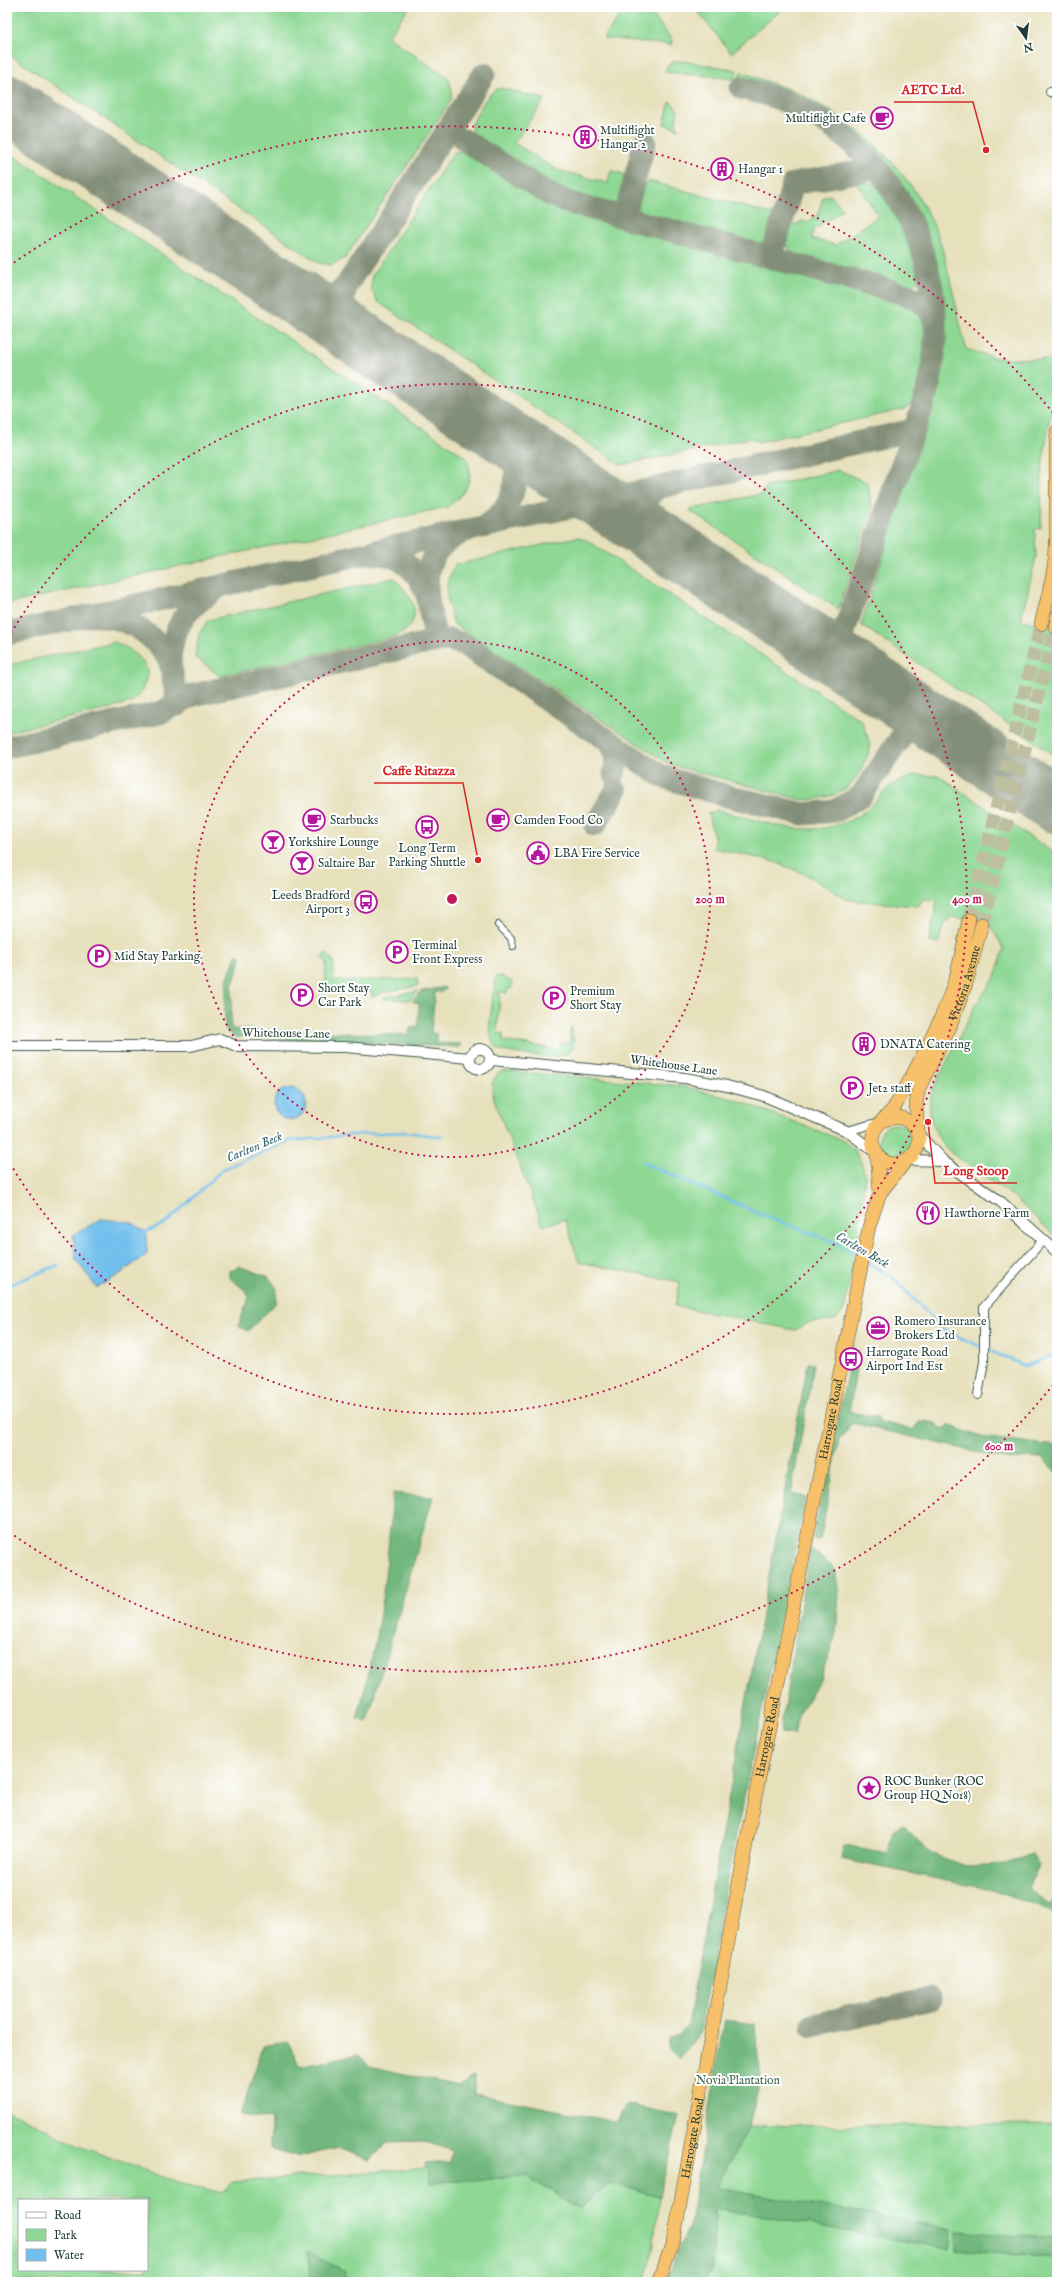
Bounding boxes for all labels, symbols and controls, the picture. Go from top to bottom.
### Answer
north arrow [1006,18,1046,58]
text: N [1021,39,1035,55]
callout: AETC Ltd. [894,77,973,102]
text: AETC Ltd. [901,82,965,99]
cafe icon: Multiflight Cafe [869,105,895,131]
place label: Multiflight Cafe [785,111,866,126]
place label: Multiflight Hangar 2 [600,123,655,152]
building icon: Multiflight Hangar 2 [572,124,598,150]
building icon: Hangar 1 [709,156,735,182]
place label: Hangar 1 [738,162,783,177]
callout: Caffe Ritazza [374,758,463,783]
text: Caffe Ritazza [383,763,456,780]
cafe icon: Starbucks [301,807,327,833]
cafe icon: Camden Food Co [485,807,511,833]
place label: Starbucks [330,813,378,828]
place label: Camden Food Co [514,813,603,828]
bus stop icon: Long Term Parking Shuttle [414,814,440,840]
bar icon: Yorkshire Lounge [260,829,286,855]
place label: Yorkshire Lounge [288,835,379,850]
public building icon: LBA Fire Service [525,840,551,866]
place label: Long Term Parking Shuttle [388,841,466,870]
place label: LBA Fire Service [554,846,640,861]
bar icon: Saltaire Bar [289,850,315,876]
place label: Saltaire Bar [318,856,376,871]
place label: Leeds Bradford Airport 3 [272,888,351,918]
bus stop icon: Leeds Bradford Airport 3 [353,889,379,915]
centre of rings [445,892,459,906]
text: 200 m [695,892,725,907]
text: 400 m [952,892,983,907]
place label: Terminal Front Express [412,938,482,968]
parking icon: Terminal Front Express [384,939,410,965]
parking icon: Mid Stay Parking [86,943,112,969]
street label: Victoria Avenue [945,943,984,1024]
place label: Mid Stay Parking [114,949,201,964]
place label: Short Stay Car Park [318,981,369,1010]
parking icon: Short Stay Car Park [289,982,315,1008]
place label: Premium Short Stay [570,984,621,1013]
parking icon: Premium Short Stay [541,985,567,1011]
street label: Whitehouse Lane [242,1025,331,1042]
building icon: DNATA Catering [851,1031,877,1057]
place label: DNATA Catering [880,1037,971,1052]
street label: Whitehouse Lane [629,1052,719,1079]
parking icon: Jet2 staff [839,1075,865,1101]
place label: Jet2 staff [866,1081,913,1097]
water label: Carlton Beck [224,1128,286,1167]
callout: Long Stoop [935,1158,1017,1183]
text: Long Stoop [942,1163,1009,1180]
restaurant icon: Hawthorne Farm [915,1200,941,1226]
place label: Hawthorne Farm [944,1206,1029,1221]
water label: Carlton Beck [832,1228,893,1273]
place label: Romero Insurance Brokers Ltd [894,1314,987,1343]
office icon: Romero Insurance Brokers Ltd [865,1315,891,1341]
place label: Harrogate Road Airport Ind Est [865,1345,948,1375]
bus stop icon: Harrogate Road Airport Ind Est [838,1346,864,1372]
street label: Harrogate Road [816,1377,847,1461]
text: 600 m [985,1439,1014,1454]
street label: Harrogate Road [752,1695,783,1779]
place label: ROC Bunker (ROC Group HQ No18) [884,1774,984,1804]
place icon: ROC Bunker (ROC Group HQ No18) [856,1775,882,1801]
park label: Novia Plantation [696,2073,781,2088]
street label: Harrogate Road [678,2096,708,2180]
legend [18,2199,148,2271]
text: Road [54,2208,82,2223]
text: Park [54,2228,77,2243]
text: Water [54,2248,85,2263]

